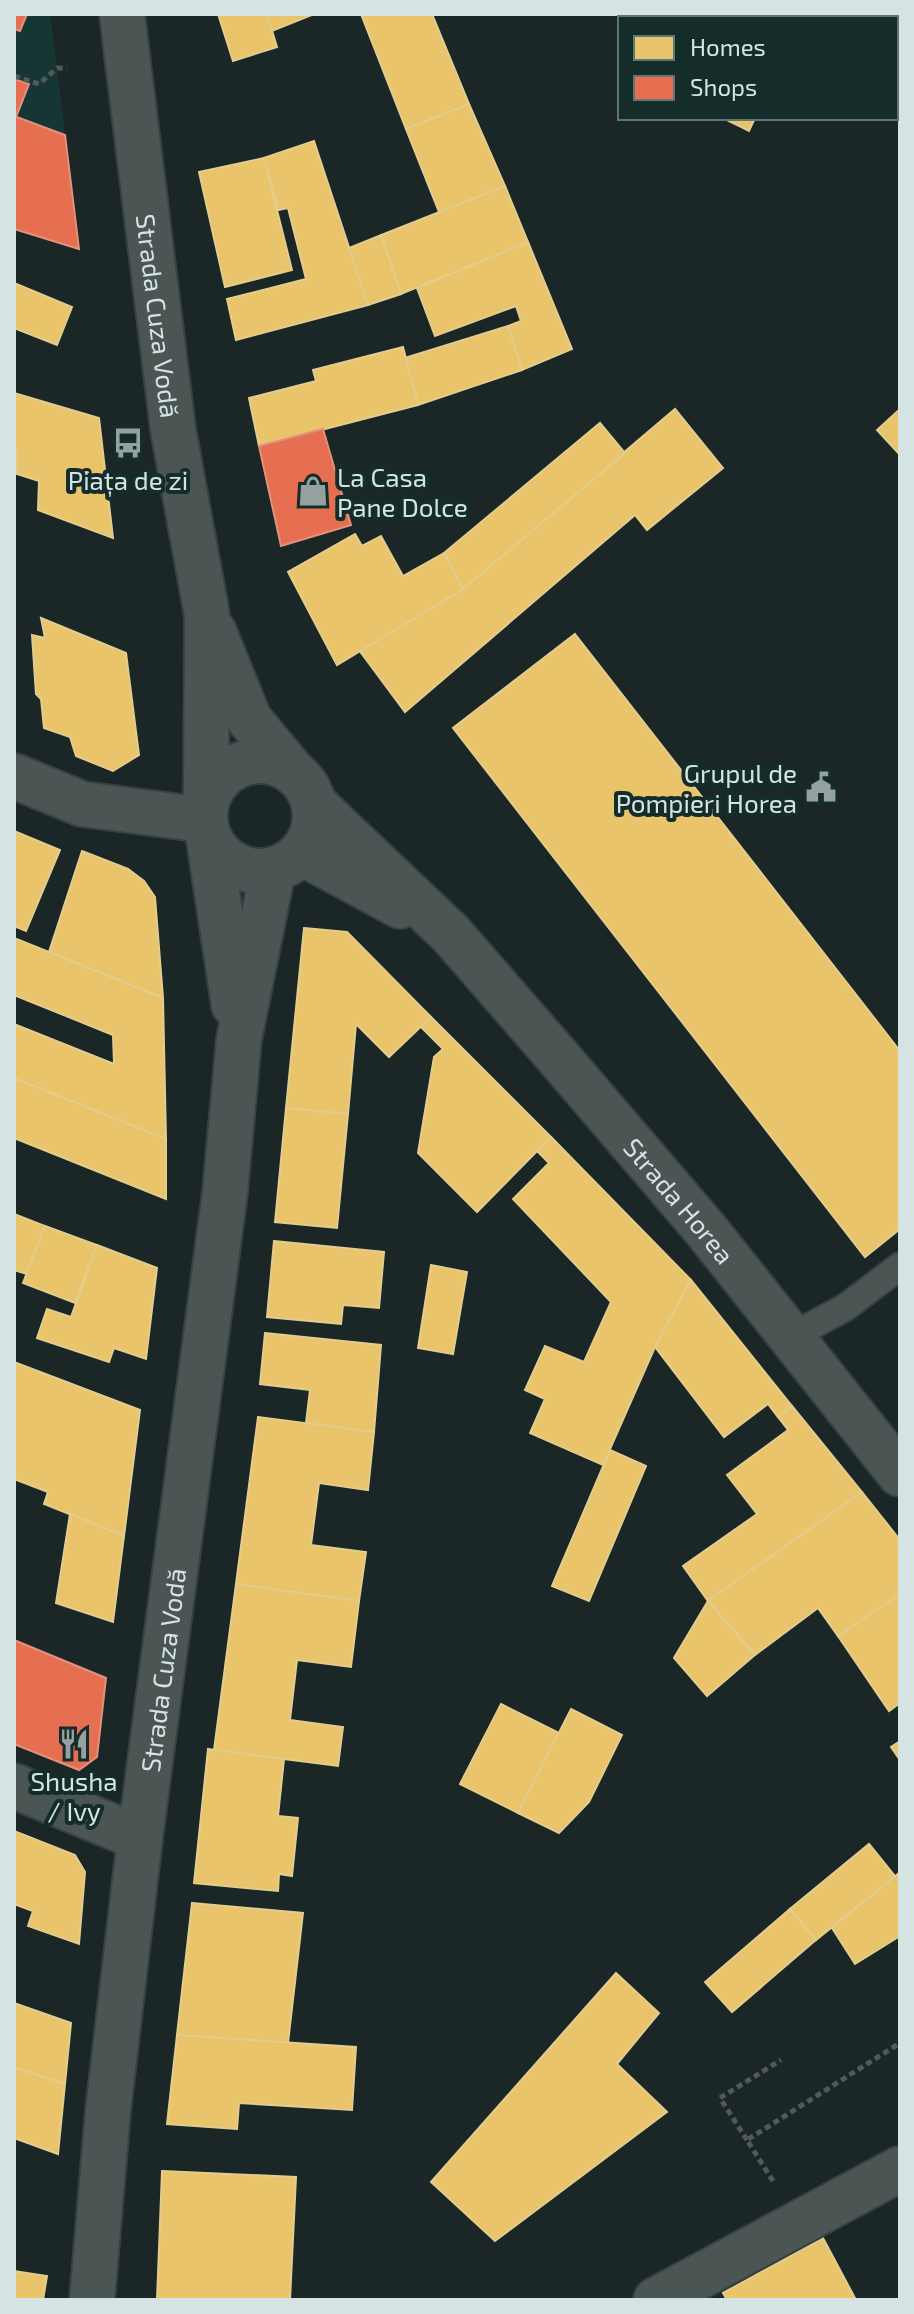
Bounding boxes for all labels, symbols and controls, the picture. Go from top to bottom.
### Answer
legend [618,16,898,120]
text: Homes [690,32,766,61]
text: Shops [690,72,757,101]
street label: Strada Cuza Vodă [131,212,187,419]
bus stop icon: Piața de zi [111,426,145,460]
place label: La Casa Pane Dolce [337,461,468,522]
place label: Piața de zi [68,464,188,497]
shop icon: La Casa Pane Dolce [296,474,330,508]
place label: Grupul de Pompieri Horea [616,757,797,818]
public building icon: Grupul de Pompieri Horea [804,770,838,804]
street label: Strada Horea [618,1131,742,1269]
street label: Strada Cuza Vodă [133,1566,191,1774]
restaurant icon: Shusha / Ivy [57,1727,91,1761]
place label: Shusha / Ivy [30,1765,118,1826]

